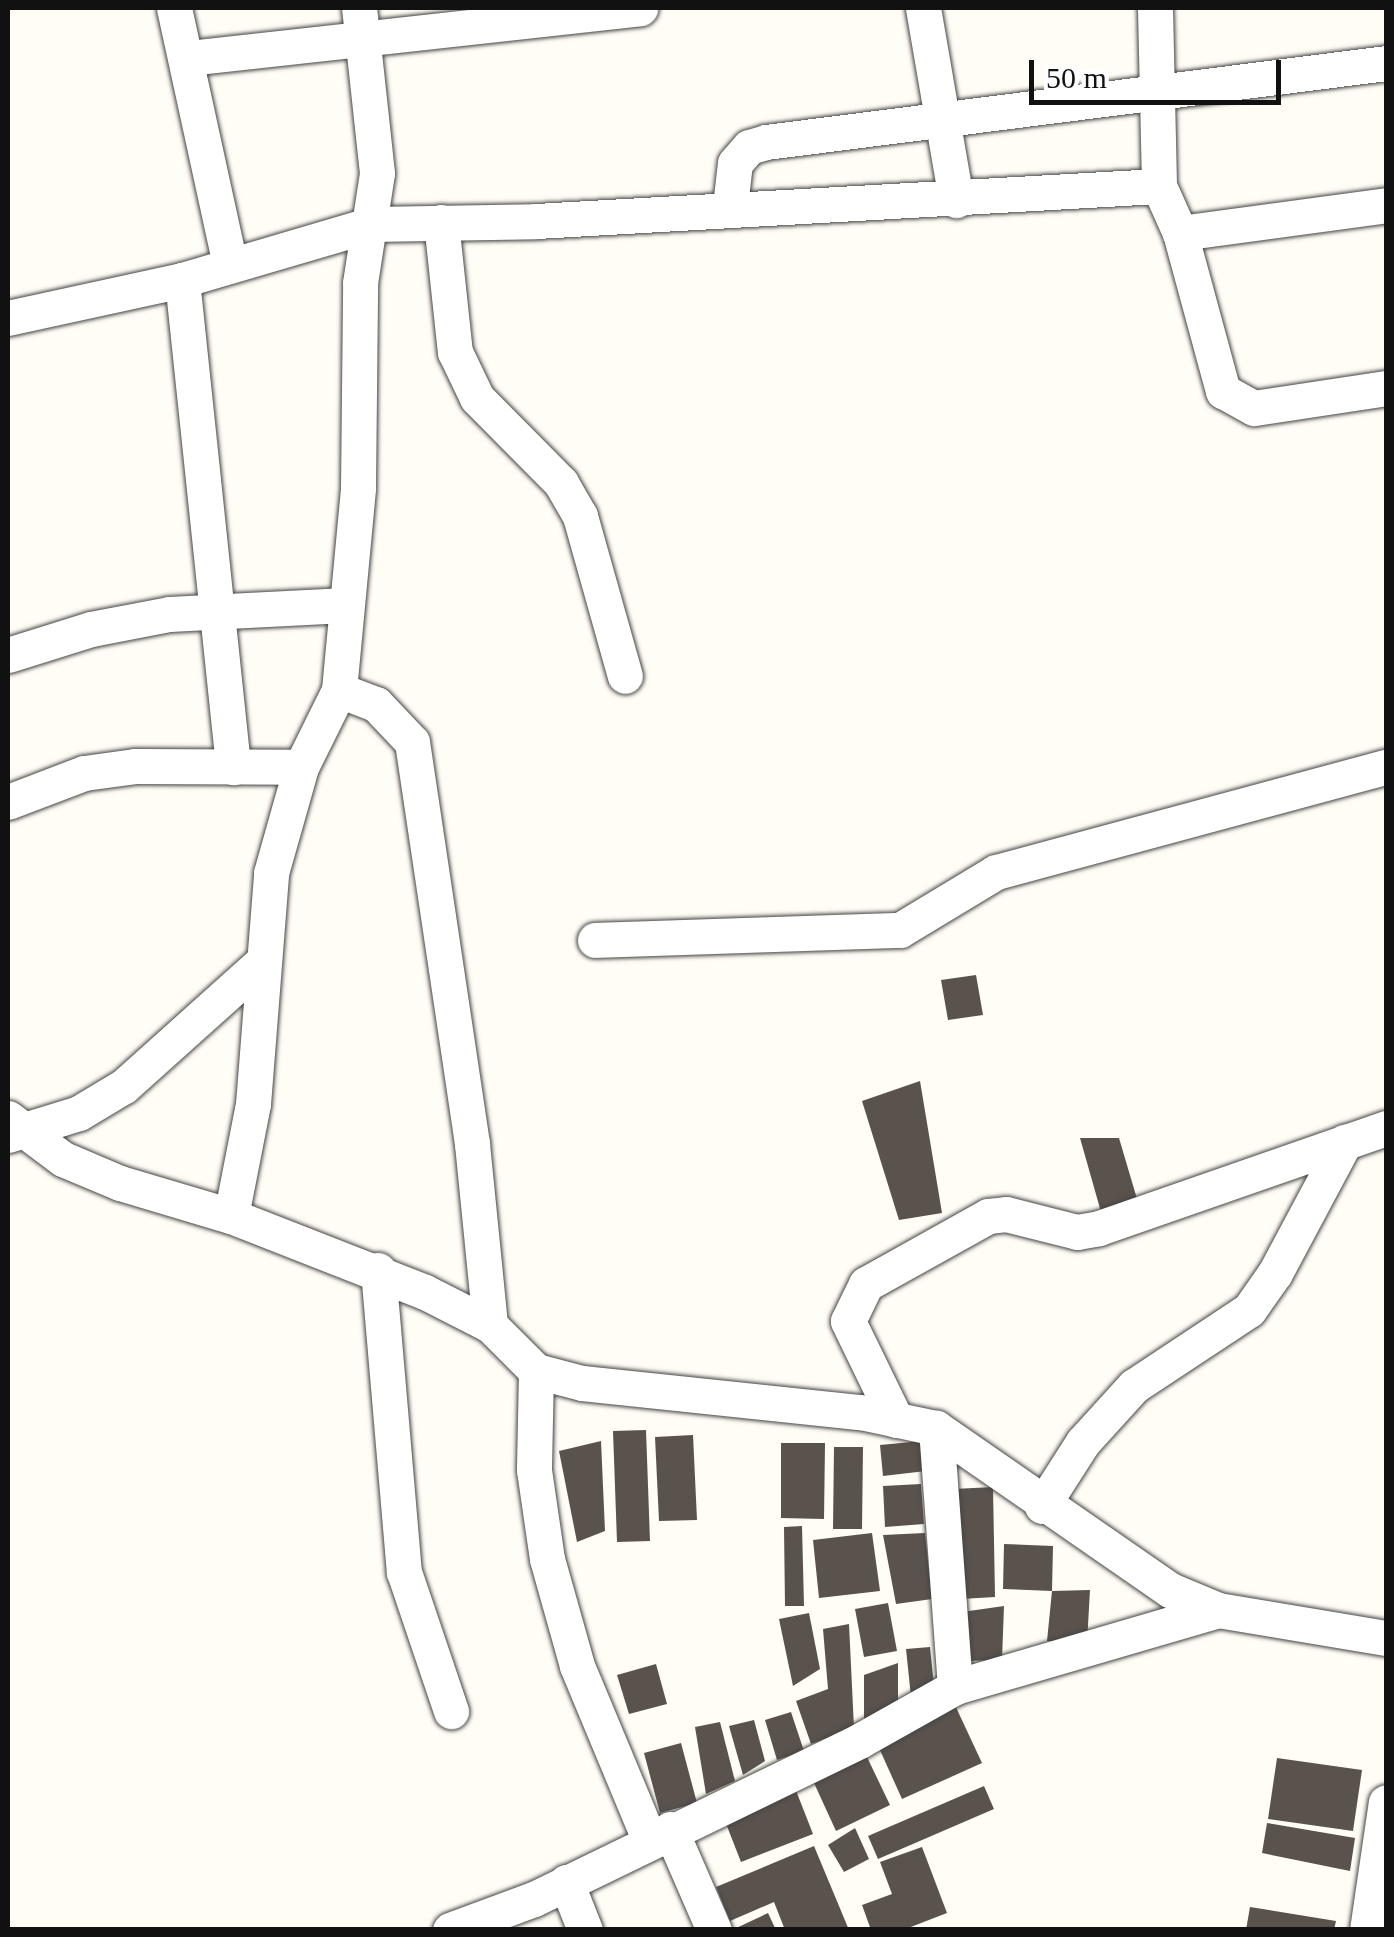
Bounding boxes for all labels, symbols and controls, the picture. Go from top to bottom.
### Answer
scale bar [1034,40,1286,102]
text: 50 m [1046,61,1107,94]

